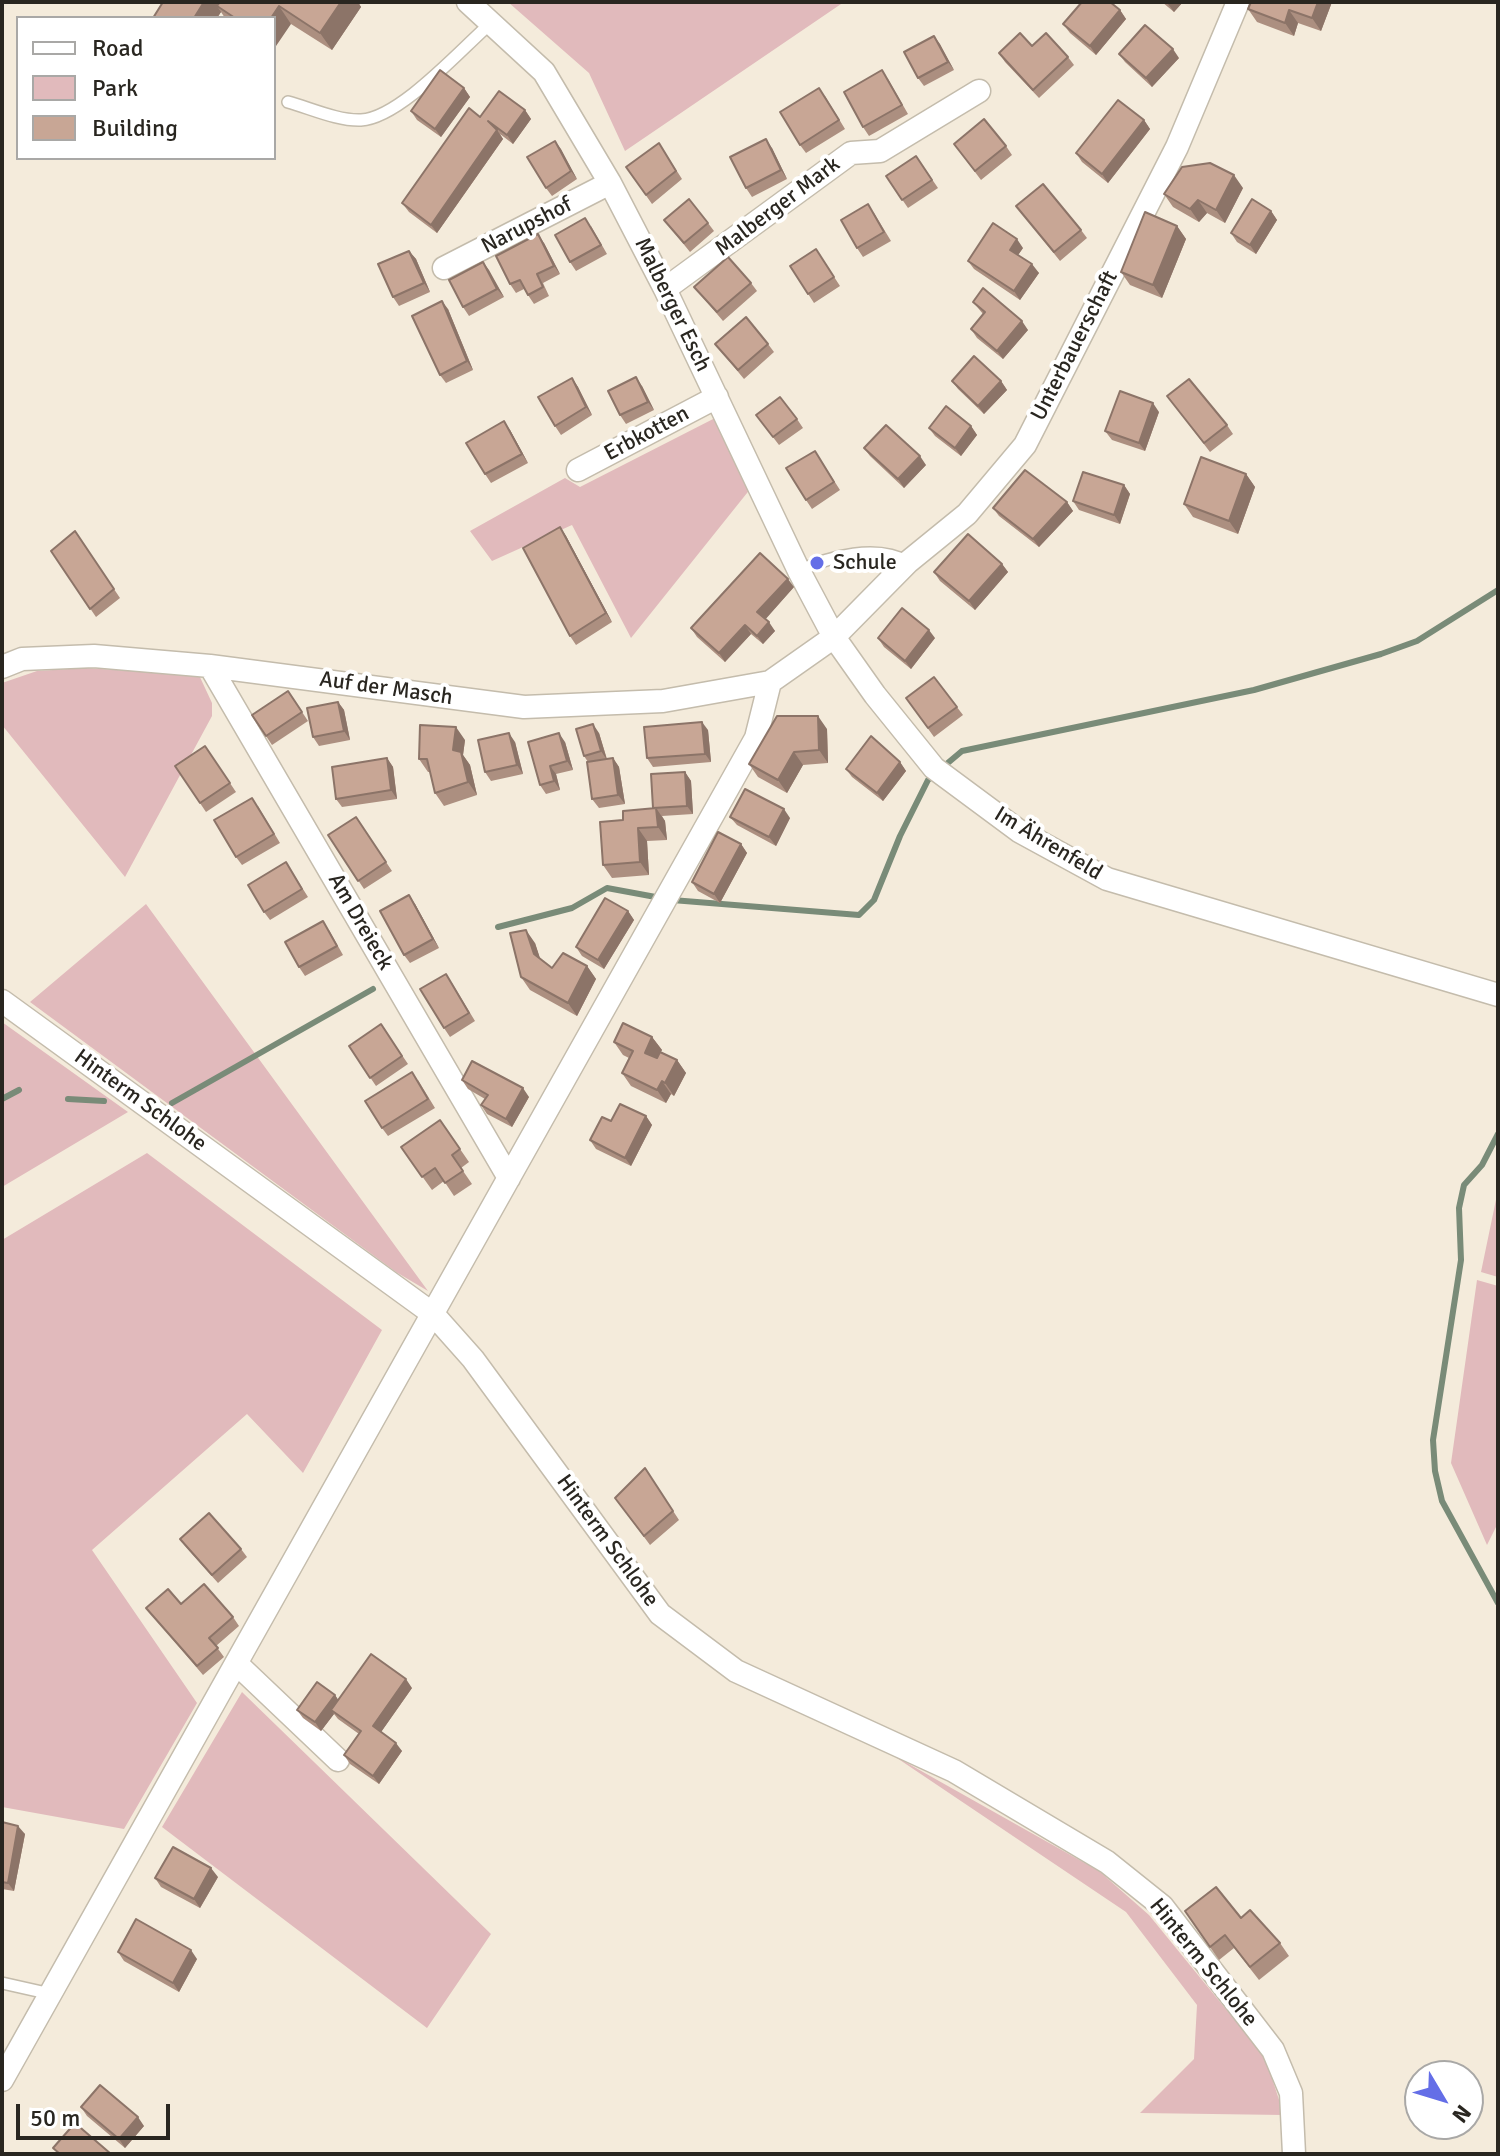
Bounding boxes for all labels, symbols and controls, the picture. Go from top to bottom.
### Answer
legend [16,16,276,160]
text: Road [92,33,143,63]
text: Park [92,73,138,103]
text: Building [92,113,178,143]
street label: Malberger Mark [710,151,846,263]
street label: Narupshof [477,192,577,260]
street label: Malberger Esch [628,234,716,376]
street label: Unterbauerschaft [1026,267,1124,425]
street label: Erbkotten [600,401,694,467]
place label: Schule [833,550,897,576]
marker: Schule [808,554,826,572]
street label: Auf der Masch [318,667,454,711]
street label: Im Ährenfeld [989,801,1107,887]
street label: Am Dreieck [322,869,398,975]
street label: Hinterm Schlohe [69,1044,211,1158]
street label: Hinterm Schlohe [550,1470,664,1612]
street label: Hinterm Schlohe [1143,1894,1263,2032]
north arrow [1404,2060,1484,2140]
scale bar [20,2088,174,2138]
text: N [1446,2100,1477,2128]
text: 50 m [30,2103,80,2133]

